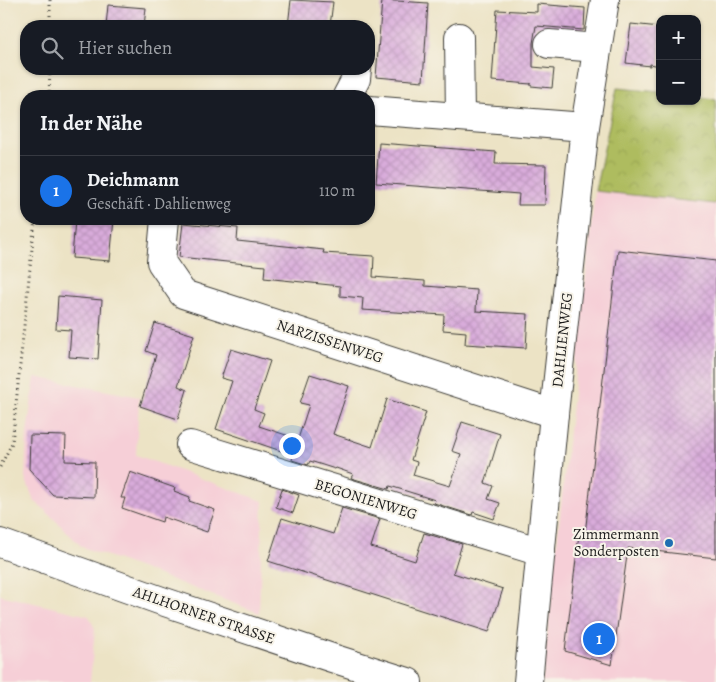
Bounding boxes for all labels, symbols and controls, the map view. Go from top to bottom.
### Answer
map controls [656,15,701,105]
button: + [656,15,701,60]
search box [20,20,375,75]
icon: search [38,34,66,62]
text: Hier suchen [78,35,172,61]
button: − [656,60,701,105]
text: In der Nähe [40,109,142,137]
text: Deichmann [87,167,179,193]
text: 1 [53,180,59,202]
text: 110 m [319,180,355,202]
text: Geschäft · Dahlienweg [87,193,231,215]
street label: DAHLIENWEG [547,292,577,388]
street label: NARZISSENWEG [274,314,386,368]
your location [279,433,305,459]
street label: BEGONIENWEG [312,474,420,524]
place label: Zimmermann Sonderposten [573,524,659,561]
marker: Zimmermann Sonderposten [663,537,675,549]
street label: AHLHORNER STRASSE [129,581,278,649]
pin: 1 [583,620,615,658]

